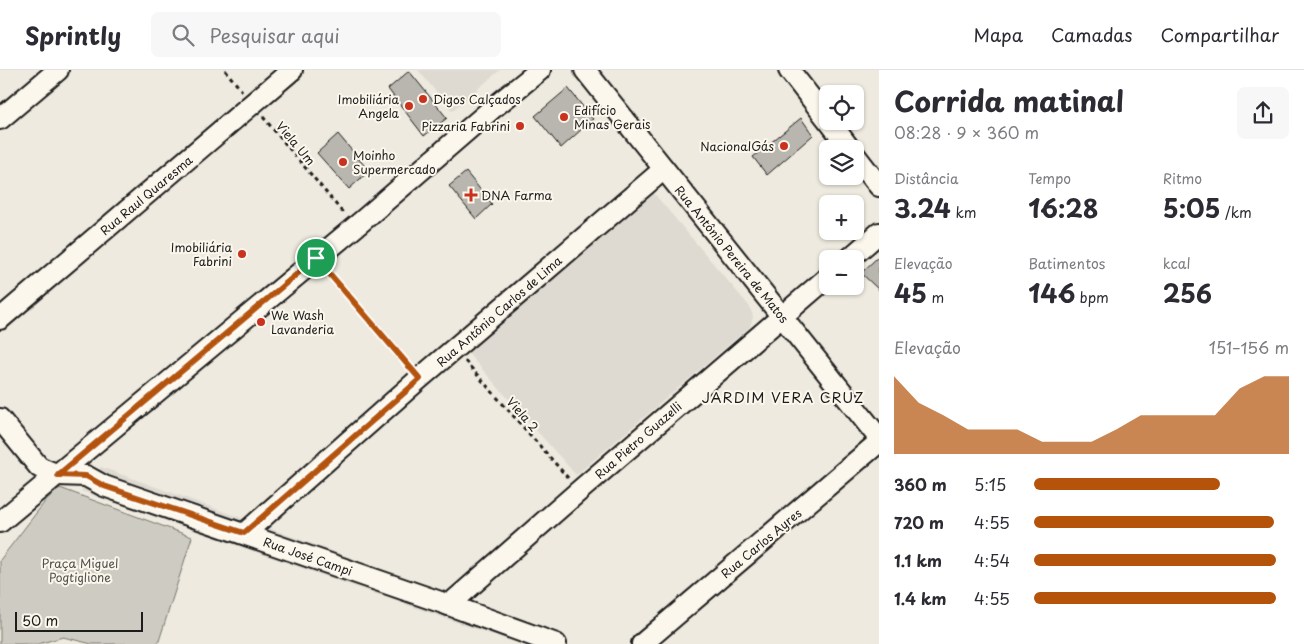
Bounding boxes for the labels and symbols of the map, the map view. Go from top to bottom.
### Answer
place label: Imobiliária Angela [338,90,400,122]
place label: Digos Calçados [433,90,521,108]
marker: Digos Calçados [417,93,429,105]
marker: Imobiliária Angela [403,100,415,112]
place label: Edifício Minas Gerais [574,101,651,133]
marker: Edifício Minas Gerais [558,111,570,123]
street label: Viela Um [272,117,320,169]
place label: Pizzaria Fabrini [422,117,510,135]
marker: Pizzaria Fabrini [514,120,526,132]
place label: NacionalGás [700,137,775,155]
marker: NacionalGás [778,140,790,152]
place label: Moinho Supermercado [353,146,436,178]
street label: Rua Raul Quaresma [96,151,196,239]
marker: Moinho Supermercado [337,156,349,168]
street label: Rua Antônio Pereira de Matos [671,181,793,327]
place label: DNA Farma [481,186,553,204]
marker: DNA Farma [465,189,477,201]
pin [295,237,337,279]
place label: Imobiliária Fabrini [171,238,232,270]
marker: Imobiliária Fabrini [236,248,248,260]
street label: Rua Antônio Carlos de Lima [432,251,566,371]
place label: We Wash Lavanderia [271,306,334,338]
marker: We Wash Lavanderia [255,316,267,328]
district label: JARDIM VERA CRUZ [702,387,864,408]
street label: Viela 2 [503,393,543,435]
street label: Rua Pietro Guazelli [591,397,685,483]
street label: Rua Carlos Ayres [717,504,806,582]
street label: Rua José Campi [261,532,355,580]
park label: Praça Miguel Pogtiglione [42,554,118,586]
scale bar [15,609,142,632]

